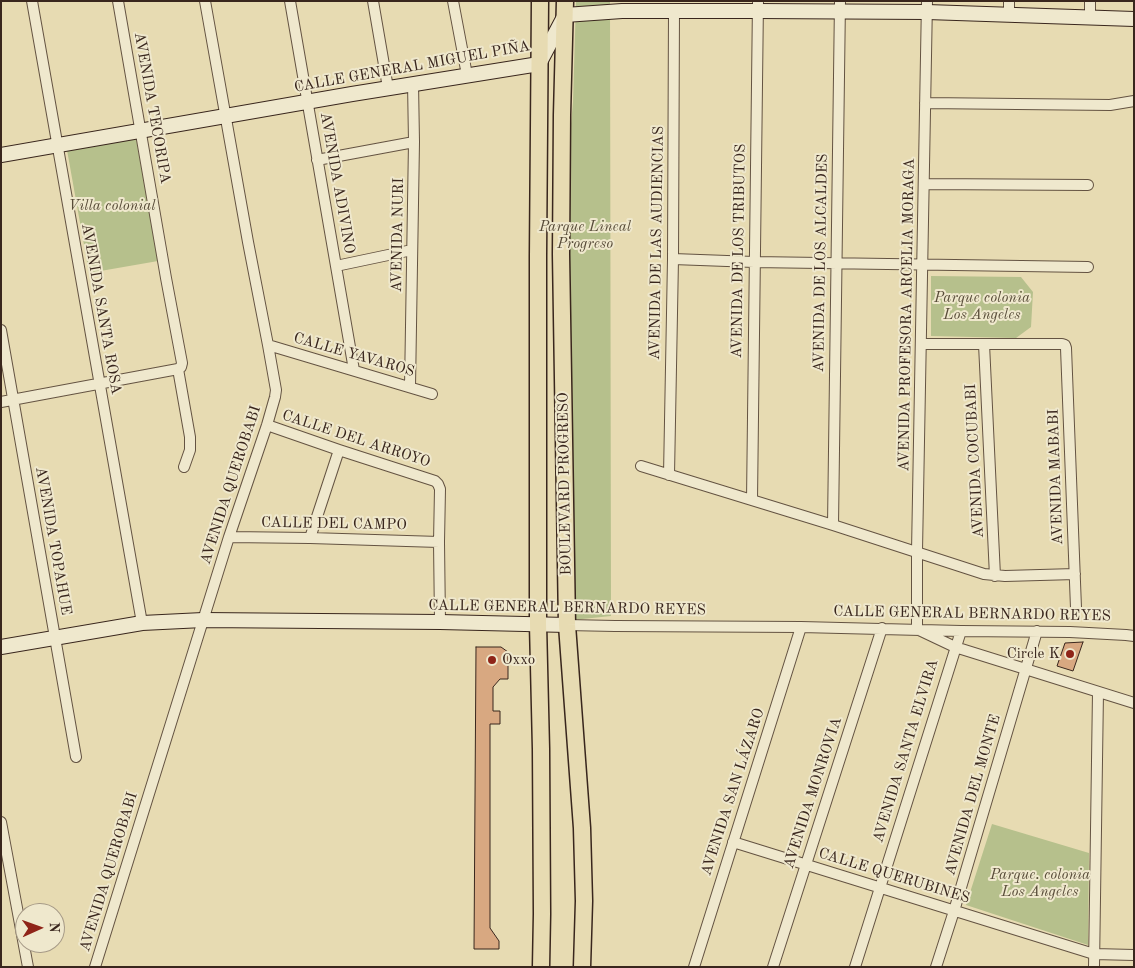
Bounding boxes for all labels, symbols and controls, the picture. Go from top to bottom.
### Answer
street label: AVENIDA TECORIPA [130,31,174,185]
street label: CALLE GENERAL MIGUEL PIÑA [293,37,531,97]
street label: AVENIDA ADIVINO [316,111,358,255]
street label: AVENIDA DE LAS AUDIENCIAS [646,126,668,360]
street label: AVENIDA DE LOS TRIBUTOS [728,144,750,358]
street label: AVENIDA DE LOS ALCALDES [810,153,832,373]
street label: AVENIDA PROFESORA ARCELIA MORAGA [895,158,919,472]
street label: AVENIDA NURI [388,178,408,292]
park label: Villa colonial [68,197,156,215]
park label: Parque Lineal Progreso [539,218,631,253]
street label: AVENIDA SANTA ROSA [77,222,125,396]
park label: Parque colonia Los Angeles [934,289,1030,324]
street label: CALLE YAVAROS [291,329,417,381]
street label: AVENIDA COCUBABI [962,383,988,539]
street label: BOULEVARD PROGRESO [554,392,576,576]
street label: AVENIDA QUEROBABI [197,403,265,567]
street label: CALLE DEL ARROYO [280,407,432,471]
street label: AVENIDA MABABI [1045,409,1067,545]
street label: AVENIDA TOPAHUE [31,465,75,617]
street label: CALLE DEL CAMPO [261,514,407,534]
street label: CALLE GENERAL BERNARDO REYES [428,597,706,619]
street label: CALLE GENERAL BERNARDO REYES [833,603,1111,625]
place label: Circle K [1007,645,1060,663]
marker: Circle K [1064,648,1076,660]
place label: Oxxo [502,651,535,669]
marker: Oxxo [486,654,498,666]
street label: AVENIDA SANTA ELVIRA [869,657,943,845]
street label: AVENIDA SAN LÁZARO [697,706,769,878]
street label: AVENIDA DEL MONTE [941,712,1005,878]
street label: AVENIDA MONROVIA [780,715,846,871]
street label: AVENIDA QUEROBABI [76,790,142,954]
street label: CALLE QUERUBINES [816,844,972,908]
park label: Parque. colonia Los Angeles [990,866,1090,901]
north arrow [15,903,65,953]
text: N [47,922,61,933]

